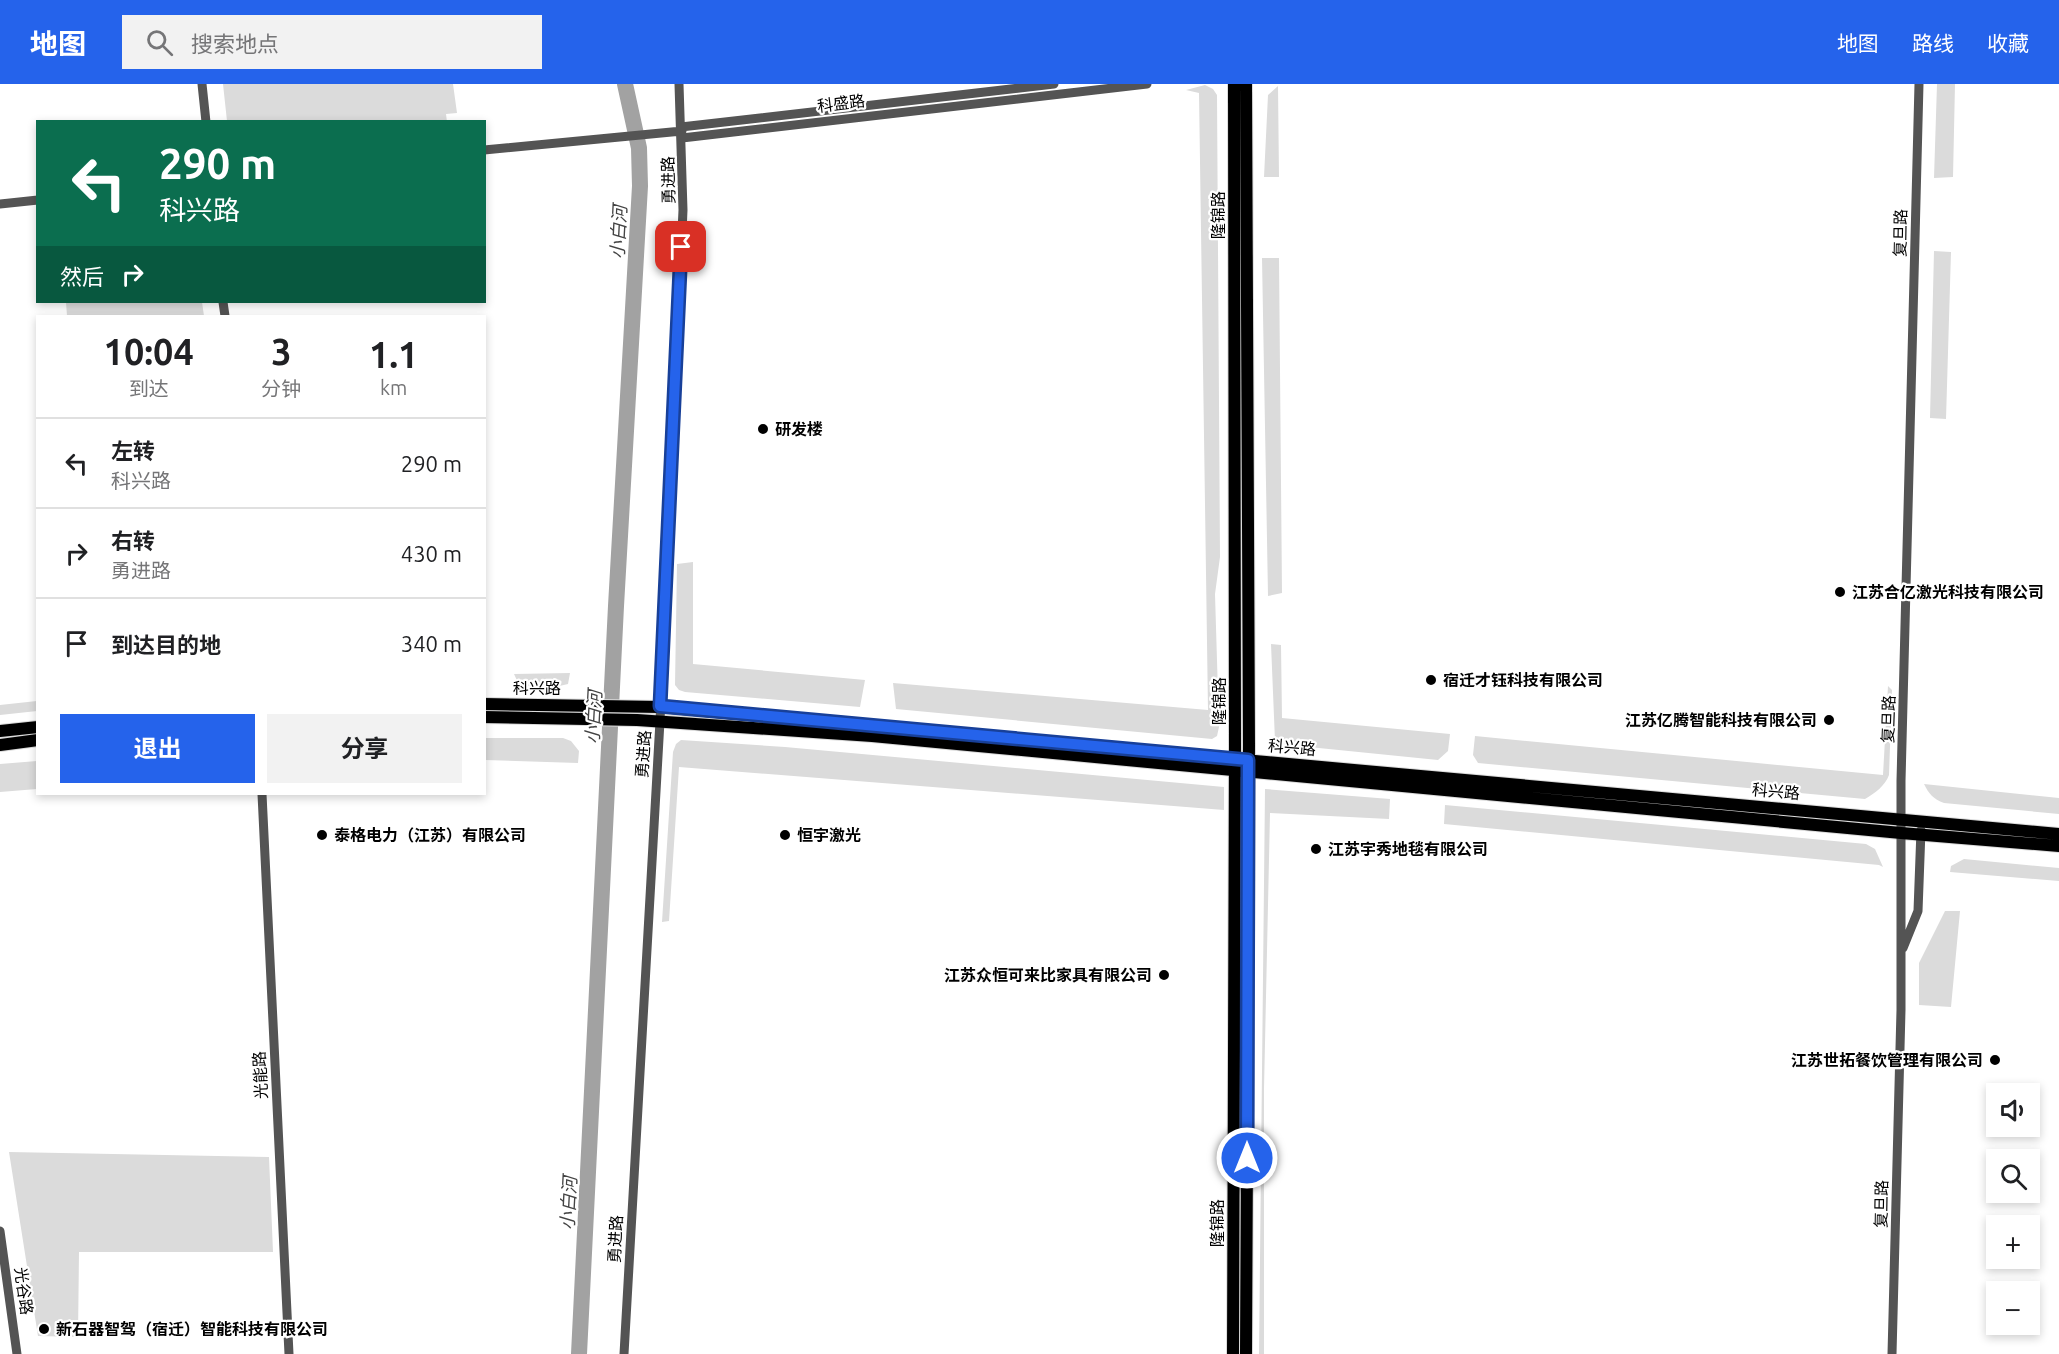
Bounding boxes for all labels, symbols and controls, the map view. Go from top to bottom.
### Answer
search box [122,15,542,69]
icon: search [143,26,176,59]
text: 地图 [30,28,86,59]
text: 搜索地点 [191,31,279,56]
text: 地图 [1837,31,1879,55]
text: 路线 [1912,31,1954,55]
text: 收藏 [1987,31,2029,55]
street label: 科盛路 [816,91,866,115]
text: 290 m [159,140,276,187]
icon: left [60,144,138,222]
street label: 勇进路 [659,156,677,204]
street label: 隆锦路 [1209,191,1227,239]
text: 科兴路 [159,195,240,225]
water label: 小白河 [607,202,630,259]
street label: 复旦路 [1891,209,1909,257]
pin [655,221,706,272]
icon: arrive [664,230,697,263]
icon: right [116,258,149,291]
text: 然后 [60,264,104,289]
text: 10:04 [104,331,194,372]
text: 3 [271,331,291,372]
text: 1.1 [369,334,418,375]
text: km [380,376,407,399]
text: 到达 [129,377,169,400]
text: 分钟 [261,377,301,400]
place label: 研发楼 [775,420,823,438]
marker: 研发楼 [756,422,770,436]
text: 左转 [111,438,155,463]
icon: left [60,447,93,480]
text: 290 m [401,451,462,476]
text: 科兴路 [111,469,171,492]
text: 右转 [111,528,155,553]
icon: right [60,537,93,570]
text: 430 m [401,541,462,566]
text: 勇进路 [111,559,171,582]
place label: 江苏合亿激光科技有限公司 [1852,583,2044,601]
marker: 江苏合亿激光科技有限公司 [1833,585,1847,599]
icon: arrive [60,627,93,660]
text: 340 m [401,631,462,656]
text: 到达目的地 [111,632,221,657]
place label: 宿迁才钰科技有限公司 [1443,671,1603,689]
marker: 宿迁才钰科技有限公司 [1424,673,1438,687]
street label: 隆锦路 [1210,677,1228,725]
street label: 科兴路 [513,679,561,697]
water label: 小白河 [582,687,605,744]
street label: 复旦路 [1878,695,1898,743]
place label: 江苏亿腾智能科技有限公司 [1625,711,1817,729]
marker: 江苏亿腾智能科技有限公司 [1822,713,1836,727]
button: 退出 [60,714,255,783]
button: 分享 [267,714,462,783]
street label: 勇进路 [632,729,654,779]
street label: 科兴路 [1267,736,1317,758]
street label: 科兴路 [1751,780,1801,802]
place label: 泰格电力（江苏）有限公司 [334,826,526,844]
place label: 恒宇激光 [797,826,861,844]
marker: 泰格电力（江苏）有限公司 [315,828,329,842]
marker: 恒宇激光 [778,828,792,842]
place label: 江苏宇秀地毯有限公司 [1328,840,1488,858]
marker: 江苏宇秀地毯有限公司 [1309,842,1323,856]
place label: 江苏众恒可来比家具有限公司 [944,966,1152,984]
marker: 江苏众恒可来比家具有限公司 [1157,968,1171,982]
street label: 光能路 [250,1051,270,1099]
place label: 江苏世拓餐饮管理有限公司 [1791,1051,1983,1069]
marker: 江苏世拓餐饮管理有限公司 [1988,1053,2002,1067]
map controls [1986,1083,2040,1335]
button: sound [1986,1083,2040,1137]
position arrow [1215,1126,1279,1190]
button: search [1986,1149,2040,1203]
water label: 小白河 [557,1173,580,1230]
street label: 复旦路 [1872,1180,1890,1228]
street label: 隆锦路 [1208,1199,1226,1247]
street label: 勇进路 [605,1215,625,1263]
button: + [1986,1215,2040,1269]
street label: 光谷路 [12,1266,36,1316]
button: − [1986,1281,2040,1335]
place label: 新石器智驾（宿迁）智能科技有限公司 [56,1320,328,1338]
marker: 新石器智驾（宿迁）智能科技有限公司 [37,1322,51,1336]

